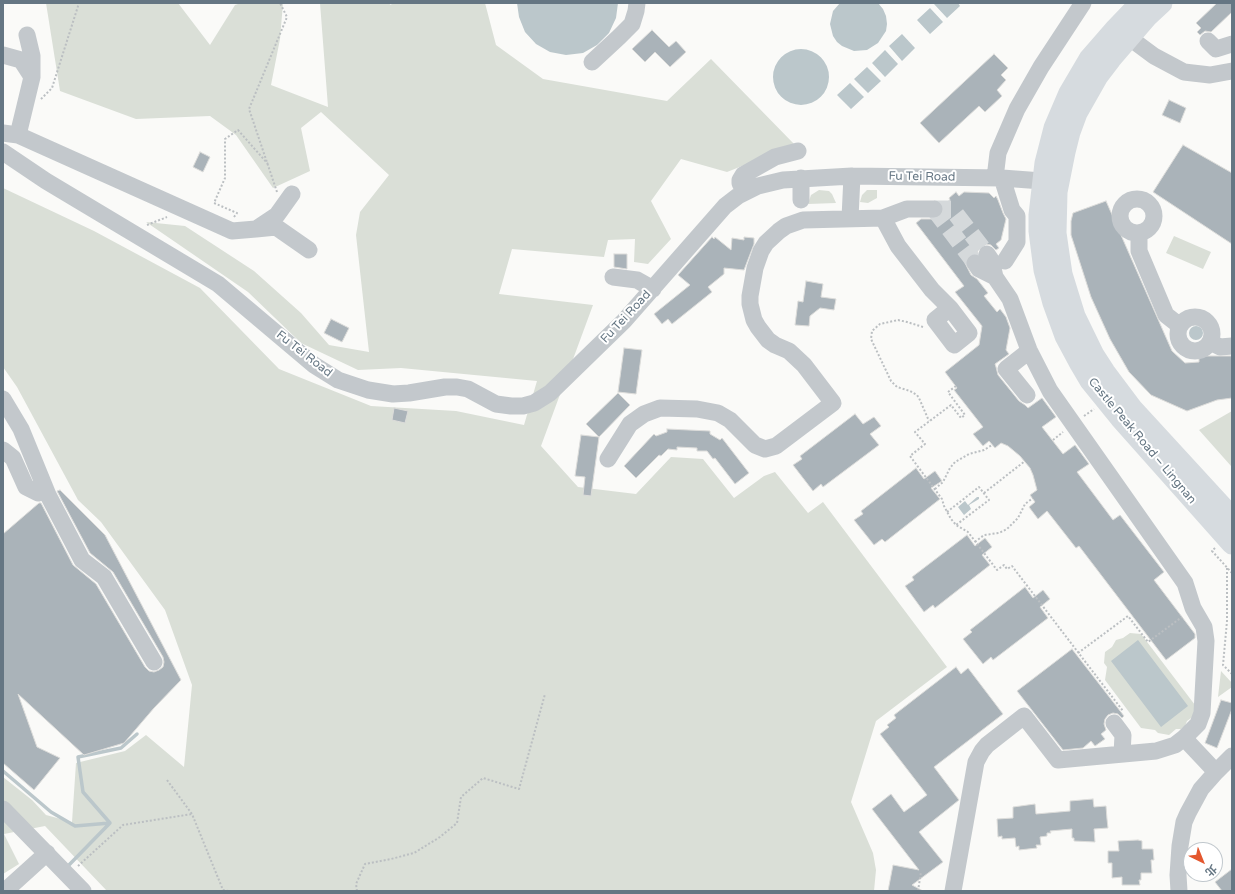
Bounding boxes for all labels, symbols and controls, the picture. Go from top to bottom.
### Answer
street label: Fu Tei Road [888,169,956,185]
street label: Fu Tei Road [598,288,654,346]
street label: Fu Tei Road [273,328,335,380]
street label: Castle Peak Road – Lingnan [1085,375,1199,507]
north arrow [1183,842,1223,882]
text: 北 [1202,862,1219,879]

